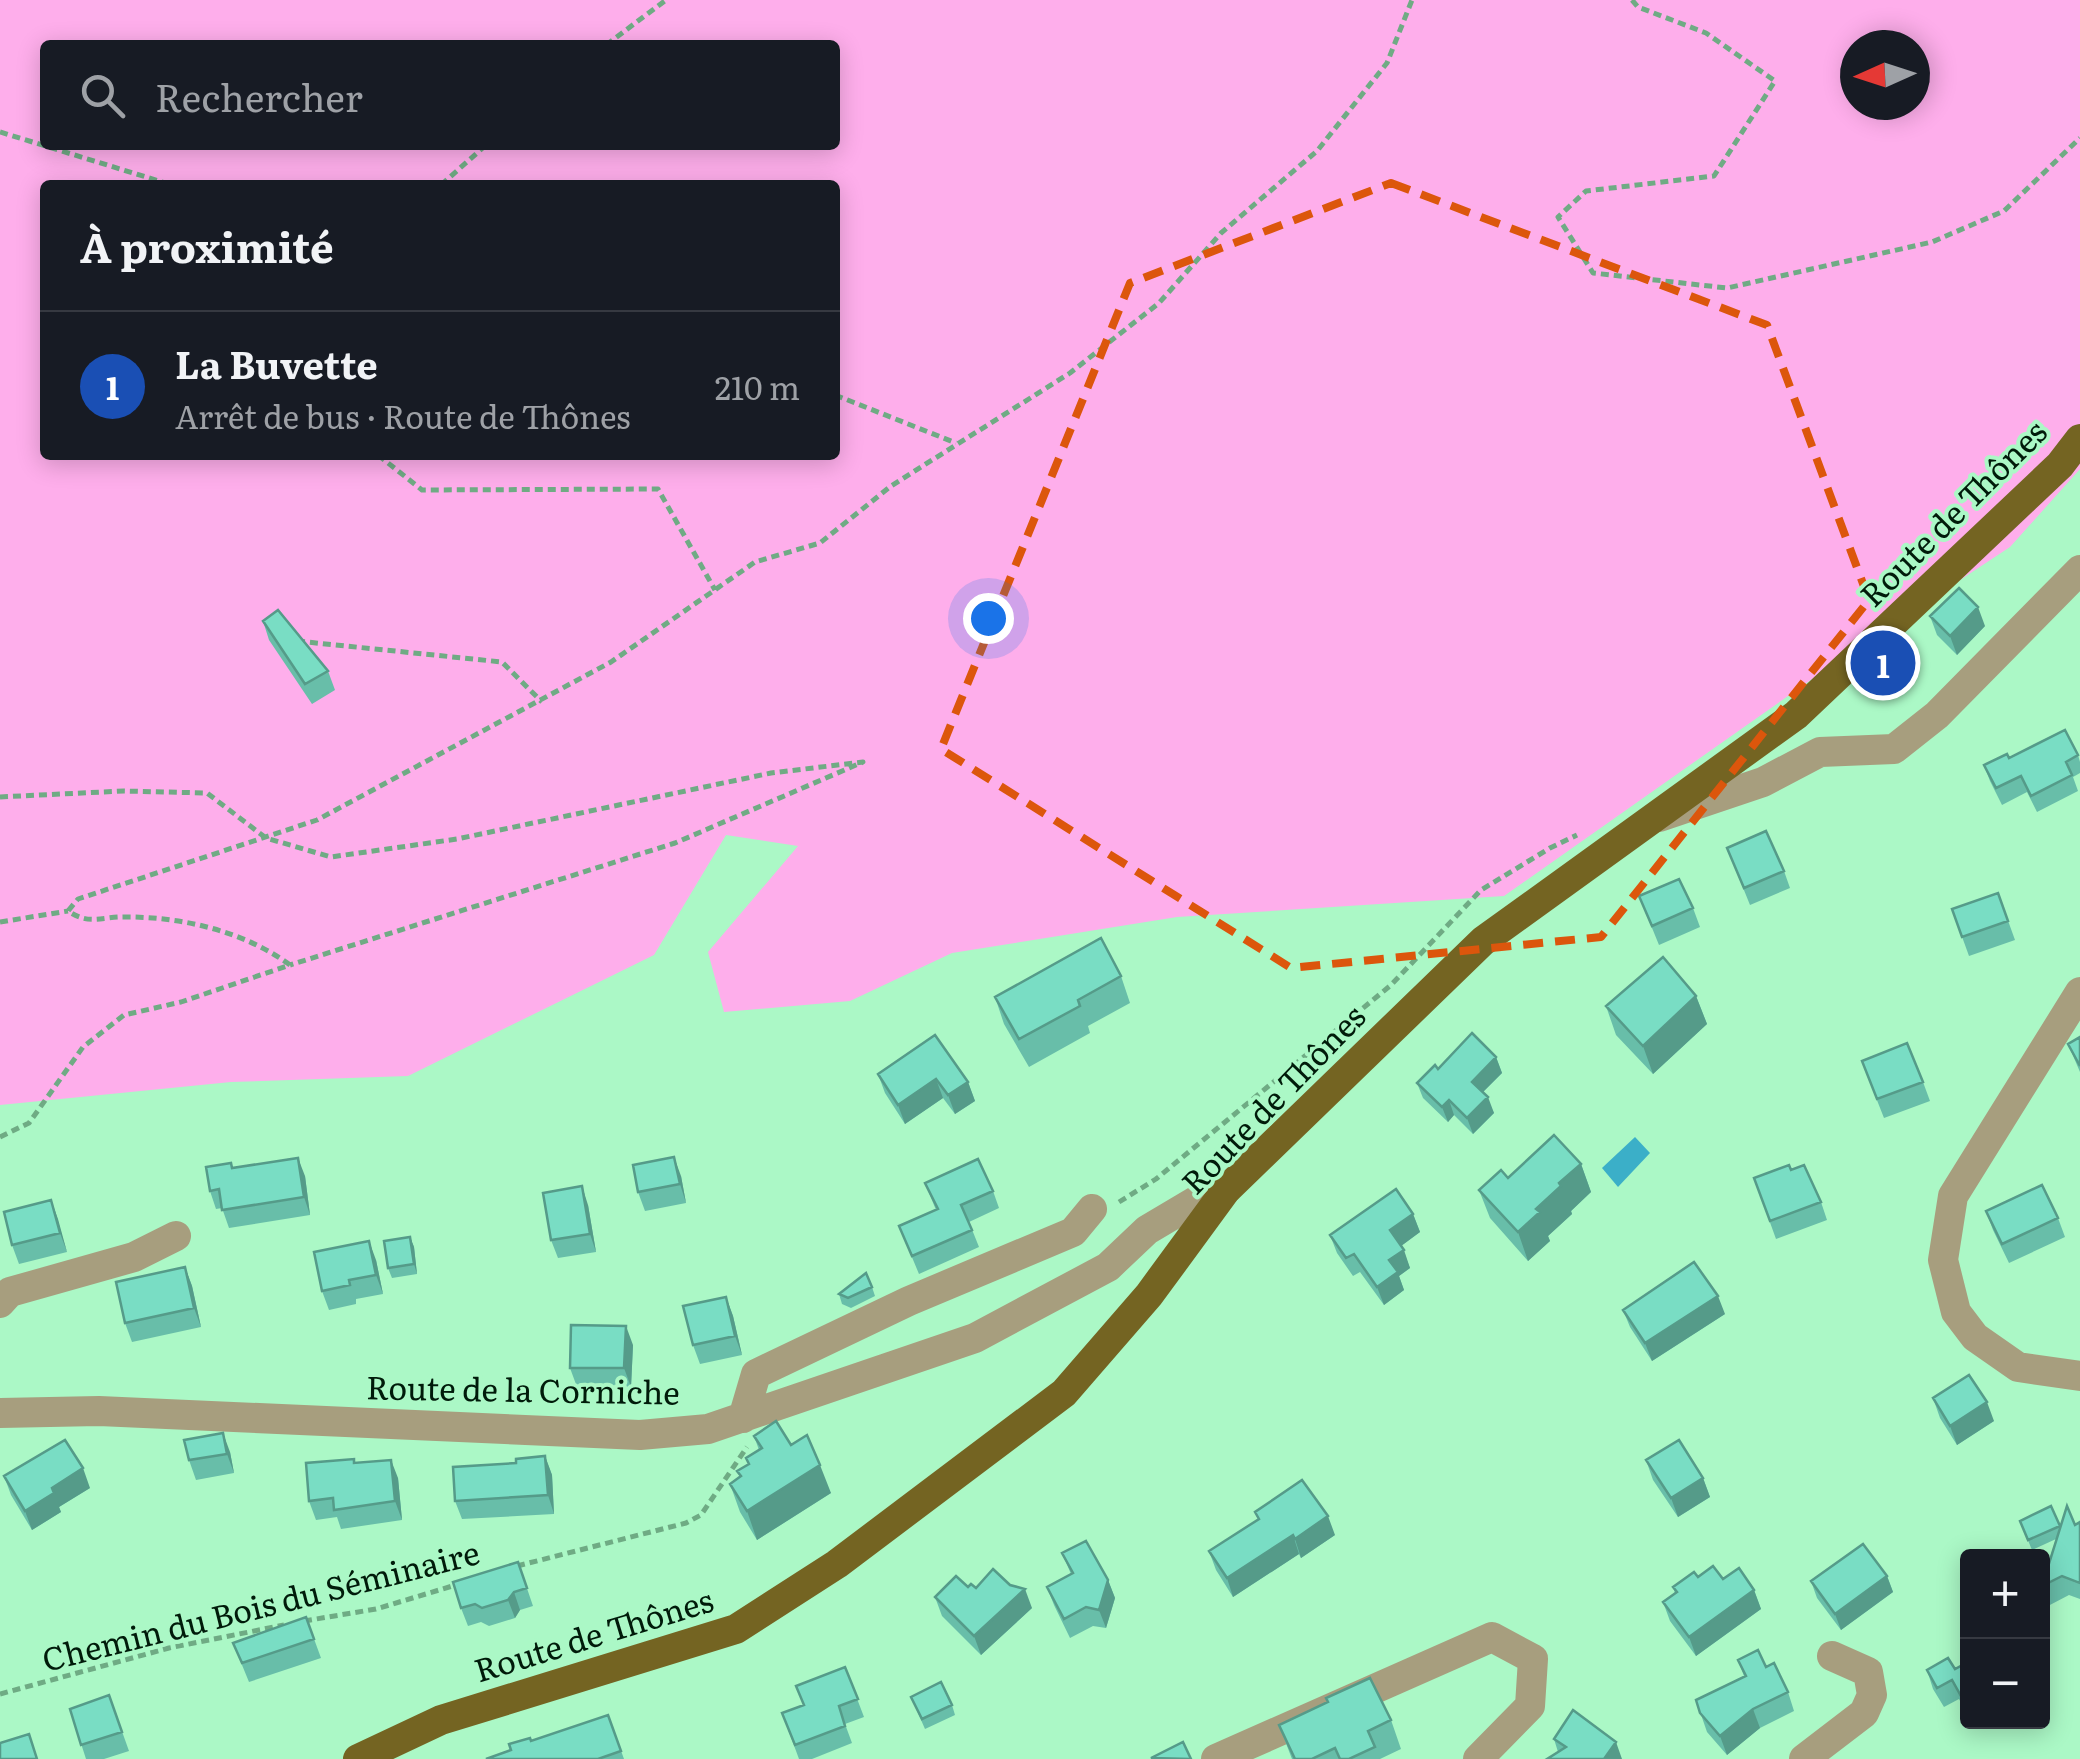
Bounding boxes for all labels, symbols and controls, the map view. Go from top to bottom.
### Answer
north arrow [1840,30,1930,120]
search box [40,40,840,150]
text: Rechercher [155,67,363,124]
icon: search [75,68,130,123]
text: À proximité [80,214,334,276]
text: La Buvette [175,334,378,391]
text: 1 [106,362,119,410]
text: 210 m [715,362,800,410]
text: Arrêt de bus · Route de Thônes [175,391,631,439]
street label: Route de Thônes [1847,407,2056,616]
your location [963,593,1014,644]
pin: 1 [1850,626,1916,700]
street label: Route de Thônes [1169,992,1375,1204]
street label: Route de la Corniche [366,1361,680,1415]
street label: Chemin du Bois du Séminaire [37,1526,484,1682]
map controls [1960,1549,2050,1729]
button: + [1960,1549,2050,1639]
street label: Route de Thônes [468,1574,719,1692]
button: − [1960,1639,2050,1729]

